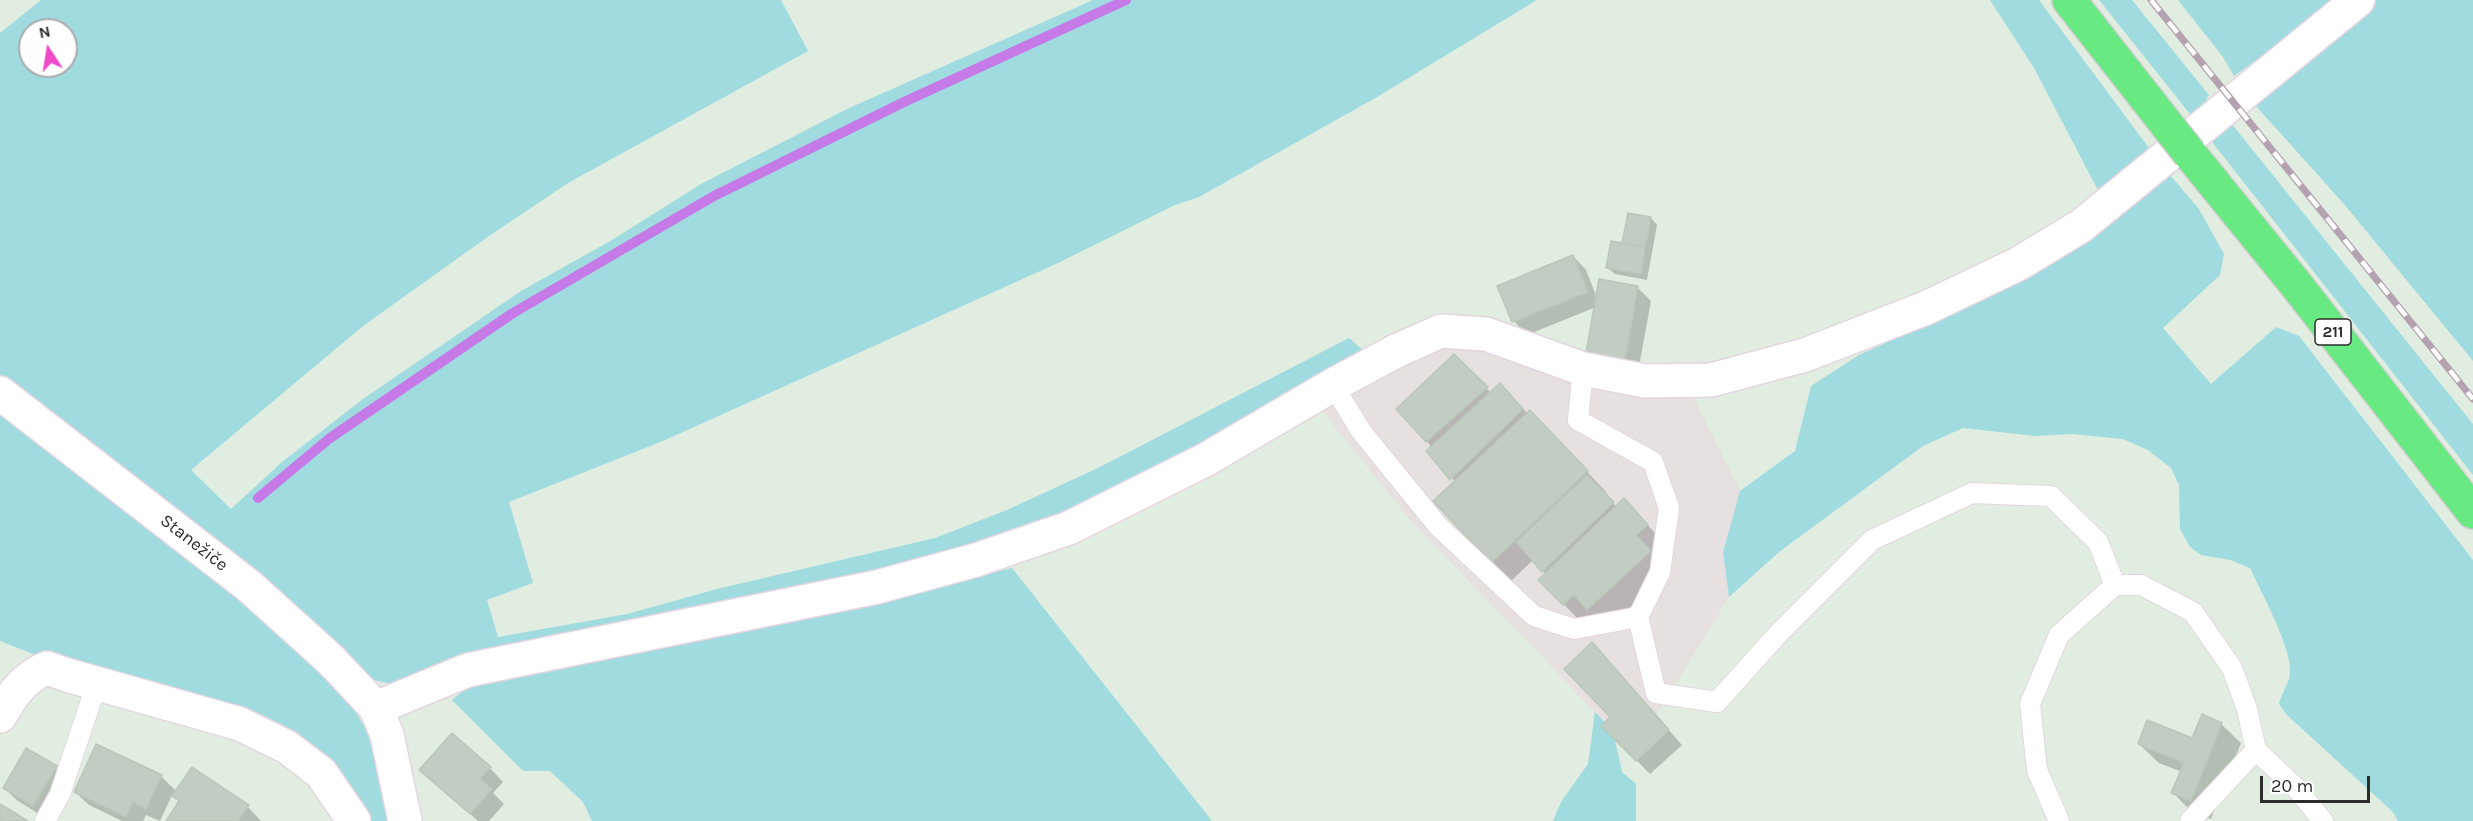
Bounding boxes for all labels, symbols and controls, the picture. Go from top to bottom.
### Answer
north arrow [18,18,78,78]
text: N [37,21,52,42]
road number: 211 [2315,319,2351,345]
street label: Stanežiče [156,510,232,576]
scale bar [2263,764,2372,802]
text: 20 m [2271,775,2313,797]

